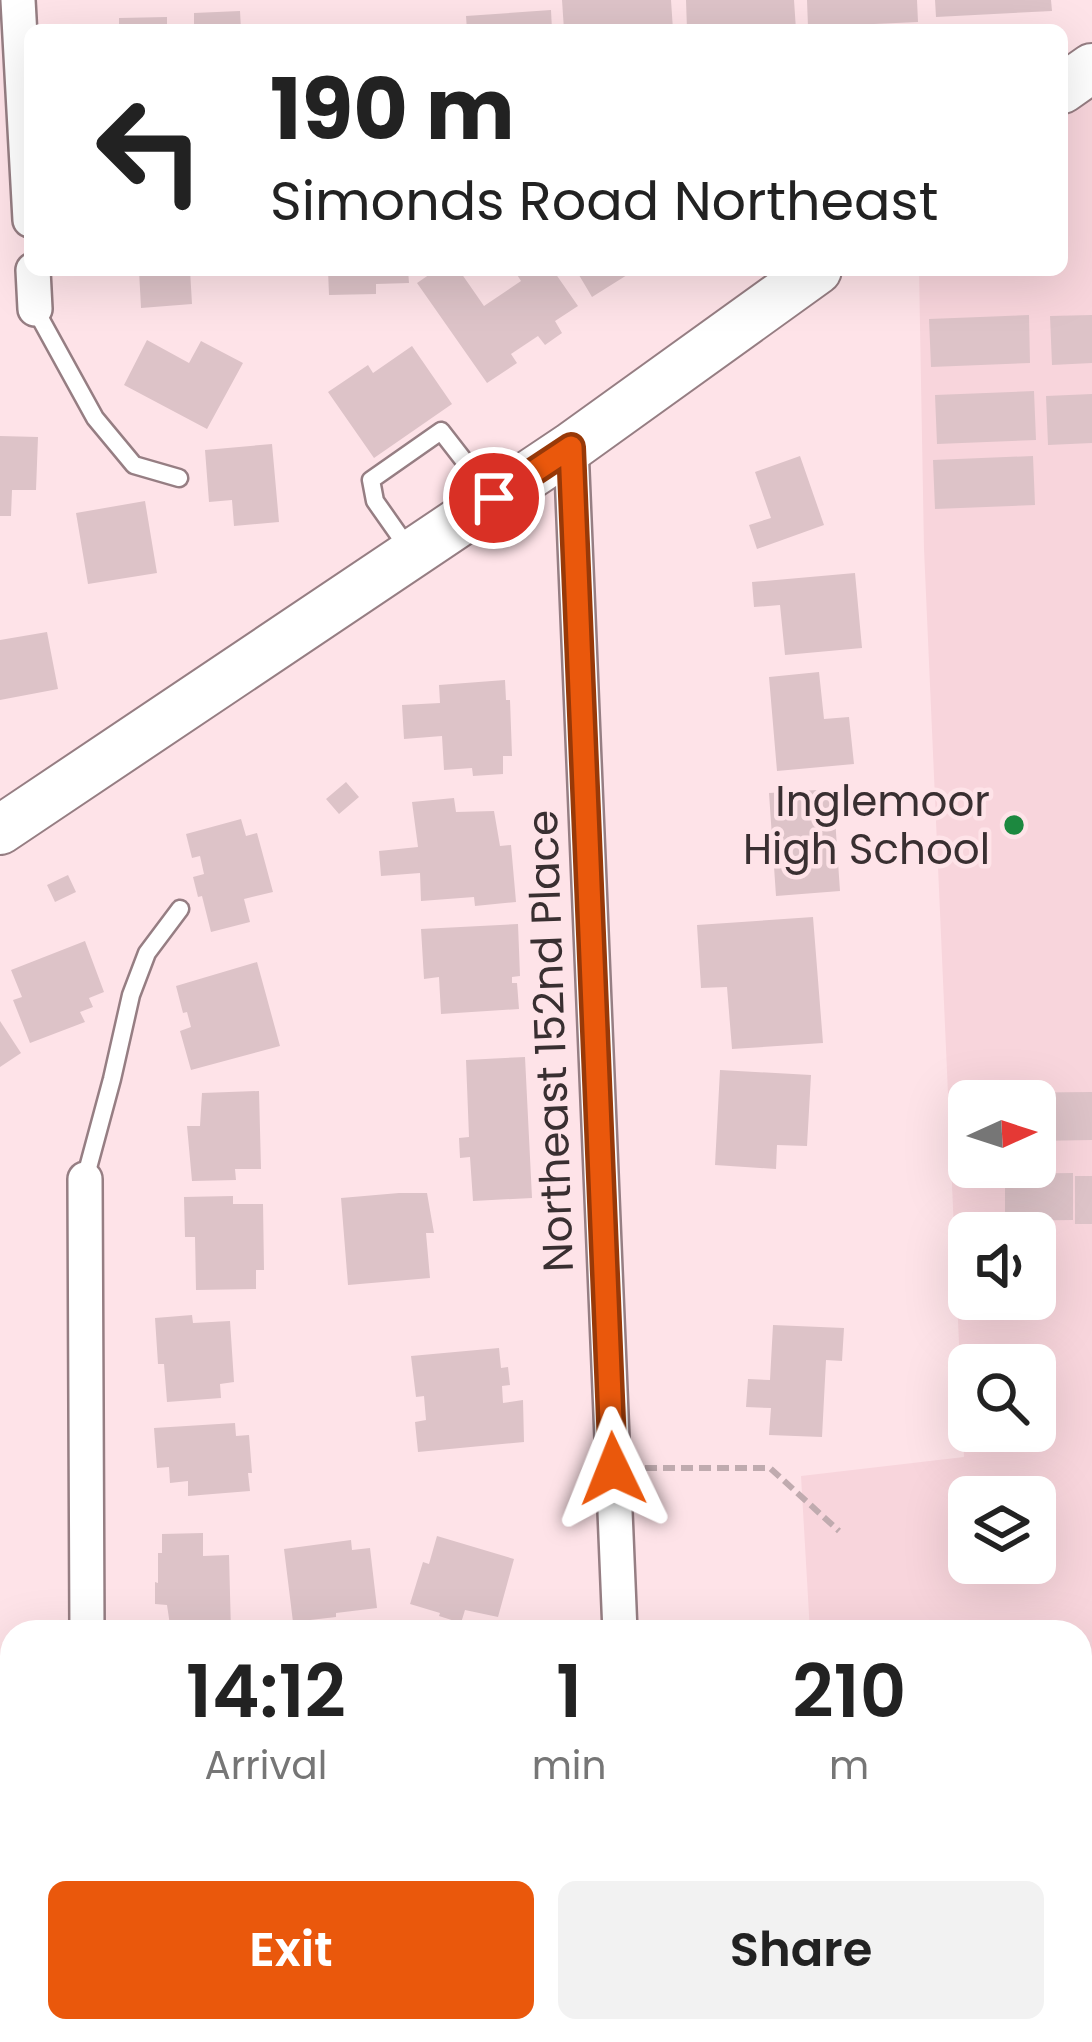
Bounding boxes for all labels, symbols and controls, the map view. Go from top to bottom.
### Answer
text: 190 m [270,51,515,168]
icon: left [72,72,228,228]
text: Simonds Road Northeast [270,163,938,239]
pin [443,447,545,549]
icon: arrive [461,465,527,531]
place label: Inglemoor High School [743,772,990,879]
street label: Northeast 152nd Place [513,809,588,1273]
marker: Inglemoor High School [1001,812,1027,838]
north arrow [948,1080,1056,1188]
map controls [948,1080,1056,1584]
button: sound [948,1212,1056,1320]
button: search [948,1344,1056,1452]
position arrow [550,1406,676,1532]
button: layers [948,1476,1056,1584]
text: 14:12 [186,1641,346,1742]
text: 1 [556,1641,582,1742]
text: 210 [792,1641,906,1742]
text: Arrival [204,1738,327,1793]
text: min [532,1738,606,1793]
text: m [829,1738,869,1793]
button: Exit [48,1881,534,2019]
button: Share [558,1881,1044,2019]

